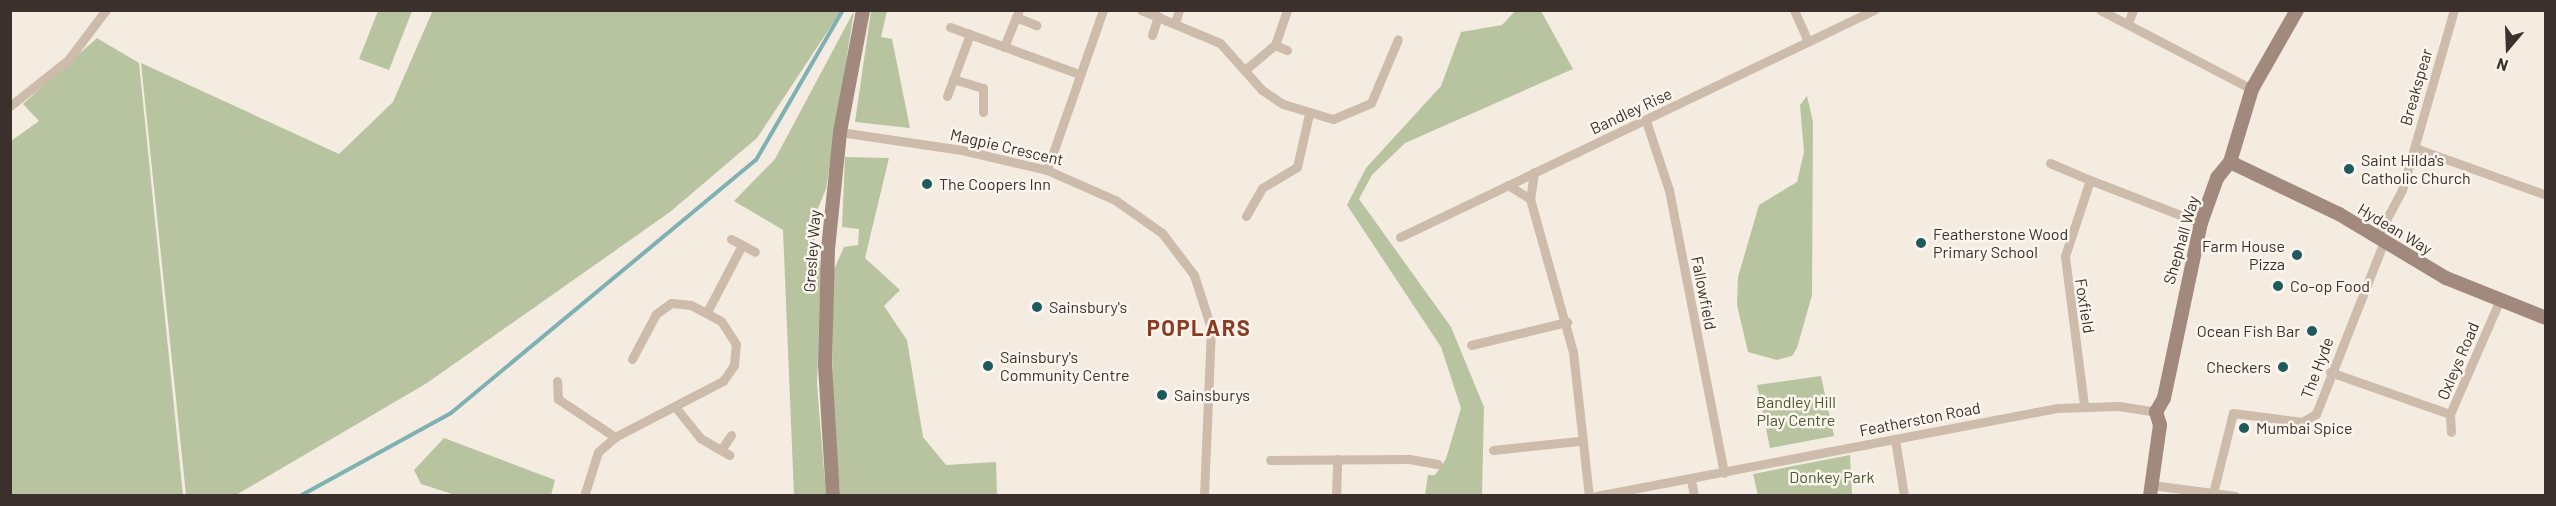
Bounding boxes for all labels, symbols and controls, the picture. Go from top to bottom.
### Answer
north arrow [2478,18,2538,78]
street label: Breakspear [2396,46,2436,128]
text: N [2494,55,2510,76]
street label: Bandley Rise [1587,84,1675,138]
street label: Magpie Crescent [949,125,1065,169]
place label: Saint Hilda's Catholic Church [2361,150,2471,188]
marker: Saint Hilda's Catholic Church [2342,162,2356,176]
place label: The Coopers Inn [939,174,1051,194]
marker: The Coopers Inn [920,177,934,191]
street label: Shephall Way [2159,193,2203,287]
street label: Hydean Way [2354,199,2436,259]
street label: Gresley Way [800,209,824,293]
place label: Featherstone Wood Primary School [1933,224,2068,262]
marker: Featherstone Wood Primary School [1914,236,1928,250]
place label: Farm House Pizza [2202,236,2285,274]
marker: Farm House Pizza [2290,248,2304,262]
street label: Fallowfield [1687,254,1721,332]
place label: Co-op Food [2290,276,2370,296]
street label: Foxfield [2071,277,2099,335]
marker: Co-op Food [2271,279,2285,293]
place label: Sainsbury's [1049,297,1127,317]
marker: Sainsbury's [1030,300,1044,314]
district label: POPLARS [1147,315,1251,341]
street label: Oxleys Road [2433,319,2483,403]
place label: Ocean Fish Bar [2197,321,2300,341]
marker: Ocean Fish Bar [2305,324,2319,338]
street label: The Hyde [2297,335,2337,401]
place label: Sainsbury's Community Centre [1000,347,1130,385]
place label: Checkers [2206,357,2271,377]
marker: Sainsbury's Community Centre [981,359,995,373]
marker: Checkers [2276,360,2290,374]
place label: Sainsburys [1174,385,1250,405]
marker: Sainsburys [1155,388,1169,402]
park label: Bandley Hill Play Centre [1756,392,1836,430]
street label: Featherston Road [1858,398,1982,440]
place label: Mumbai Spice [2256,418,2352,438]
marker: Mumbai Spice [2237,421,2251,435]
park label: Donkey Park [1789,467,1875,487]

